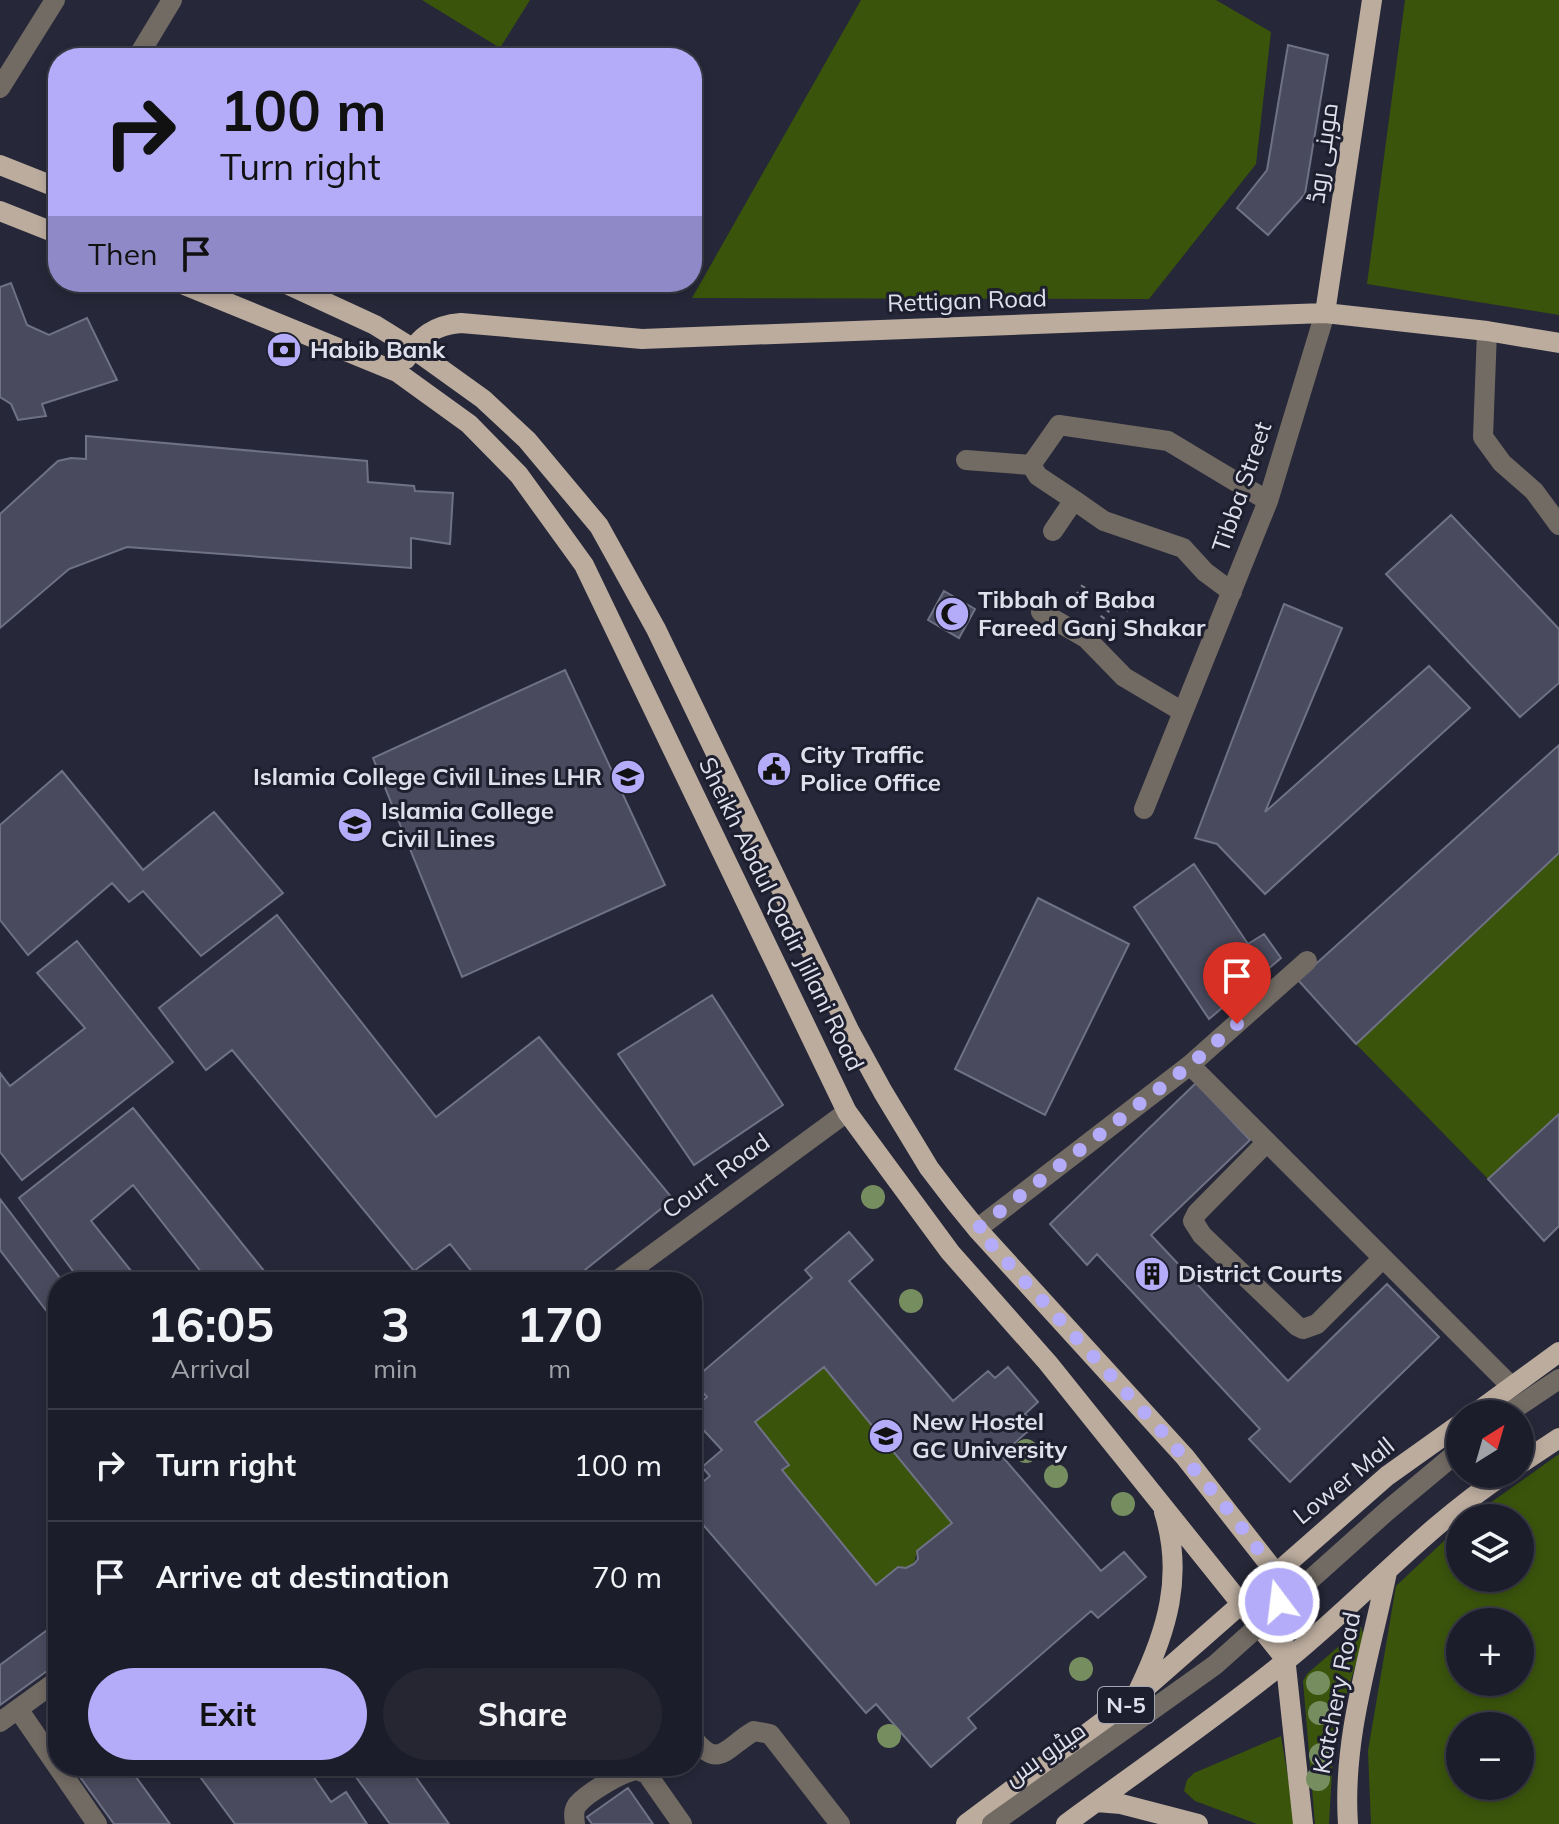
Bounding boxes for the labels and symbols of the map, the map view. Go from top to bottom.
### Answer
street label: موہنی روڈ [1300,101,1345,205]
street label: Rettigan Road [887,282,1047,318]
bank icon: Habib Bank [265,331,303,369]
place label: Habib Bank [310,334,446,364]
street label: Tibba Street [1205,417,1277,556]
place label: Tibbah of Baba Fareed Ganj Shakar [978,584,1206,642]
mosque icon: Tibbah of Baba Fareed Ganj Shakar [933,595,971,633]
place label: City Traffic Police Office [800,739,941,797]
public building icon: City Traffic Police Office [755,750,793,788]
street label: Sheikh Abdul Qadir Jillani Road [693,752,871,1075]
school or university icon: Islamia College Civil Lines LHR [609,758,647,796]
place label: Islamia College Civil Lines LHR [253,761,602,791]
place label: Islamia College Civil Lines [381,795,554,853]
school or university icon: Islamia College Civil Lines [336,806,374,844]
pin [1203,942,1271,1024]
street label: Court Road [656,1126,775,1224]
building icon: District Courts [1133,1255,1171,1293]
place label: District Courts [1178,1258,1342,1288]
north arrow [1446,1400,1534,1488]
place label: New Hostel GC University [912,1406,1068,1464]
school or university icon: New Hostel GC University [867,1417,905,1455]
street label: Lower Mall [1287,1430,1400,1530]
position arrow [1237,1560,1321,1644]
street label: Katchery Road [1306,1609,1366,1776]
road number: N-5 [1098,1687,1154,1723]
street label: میٹرو بس [998,1714,1091,1792]

